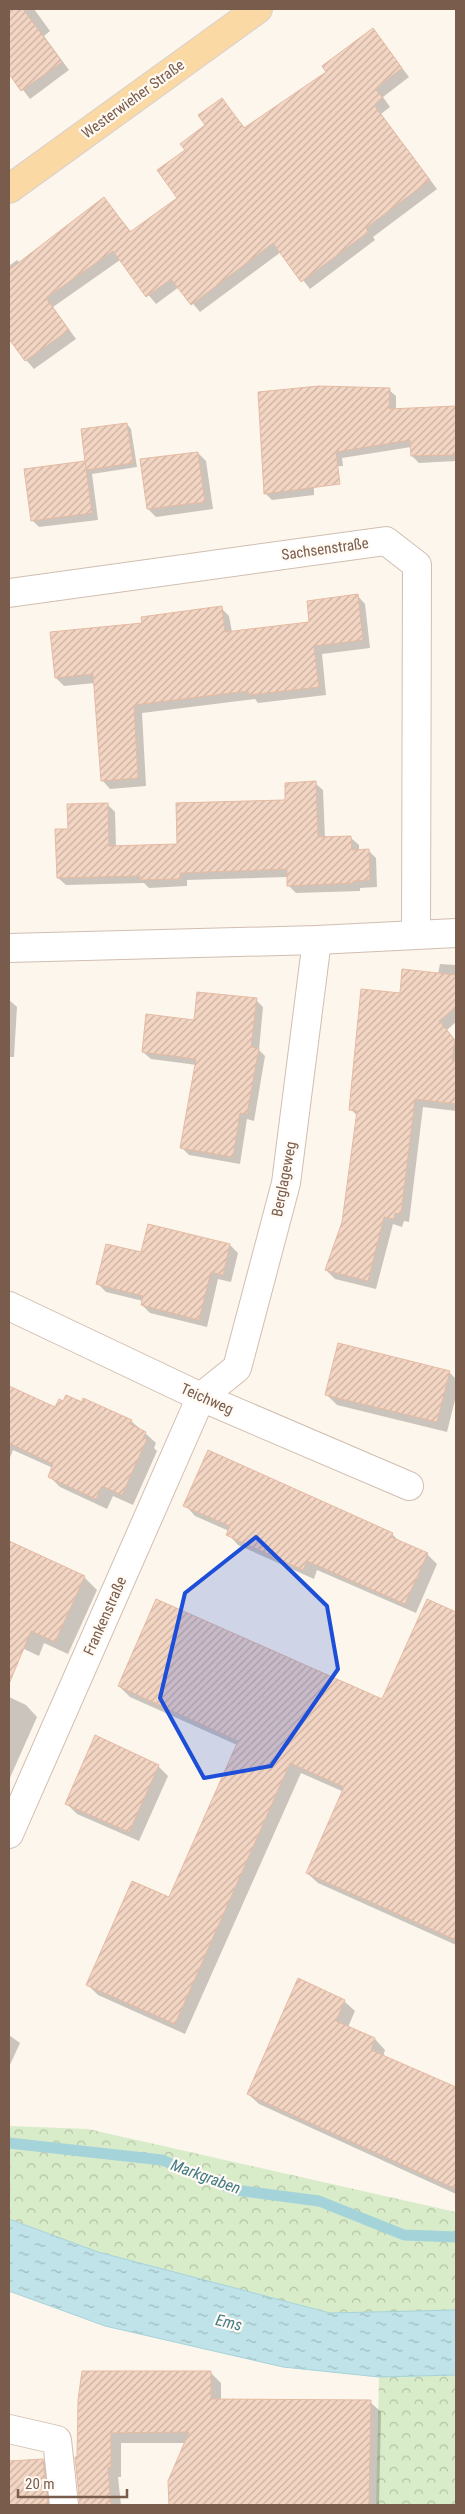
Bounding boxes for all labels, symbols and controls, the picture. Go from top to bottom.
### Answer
street label: Westerwieher Straße [78,56,188,142]
street label: Sachsenstraße [280,534,370,564]
street label: Berglageweg [268,1140,300,1218]
street label: Teichweg [178,1379,236,1419]
street label: Frankenstraße [80,1574,130,1658]
water label: Markgraben [168,2155,243,2198]
water label: Ems [214,2310,244,2335]
scale bar [18,2466,126,2498]
text: 20 m [25,2475,55,2493]

